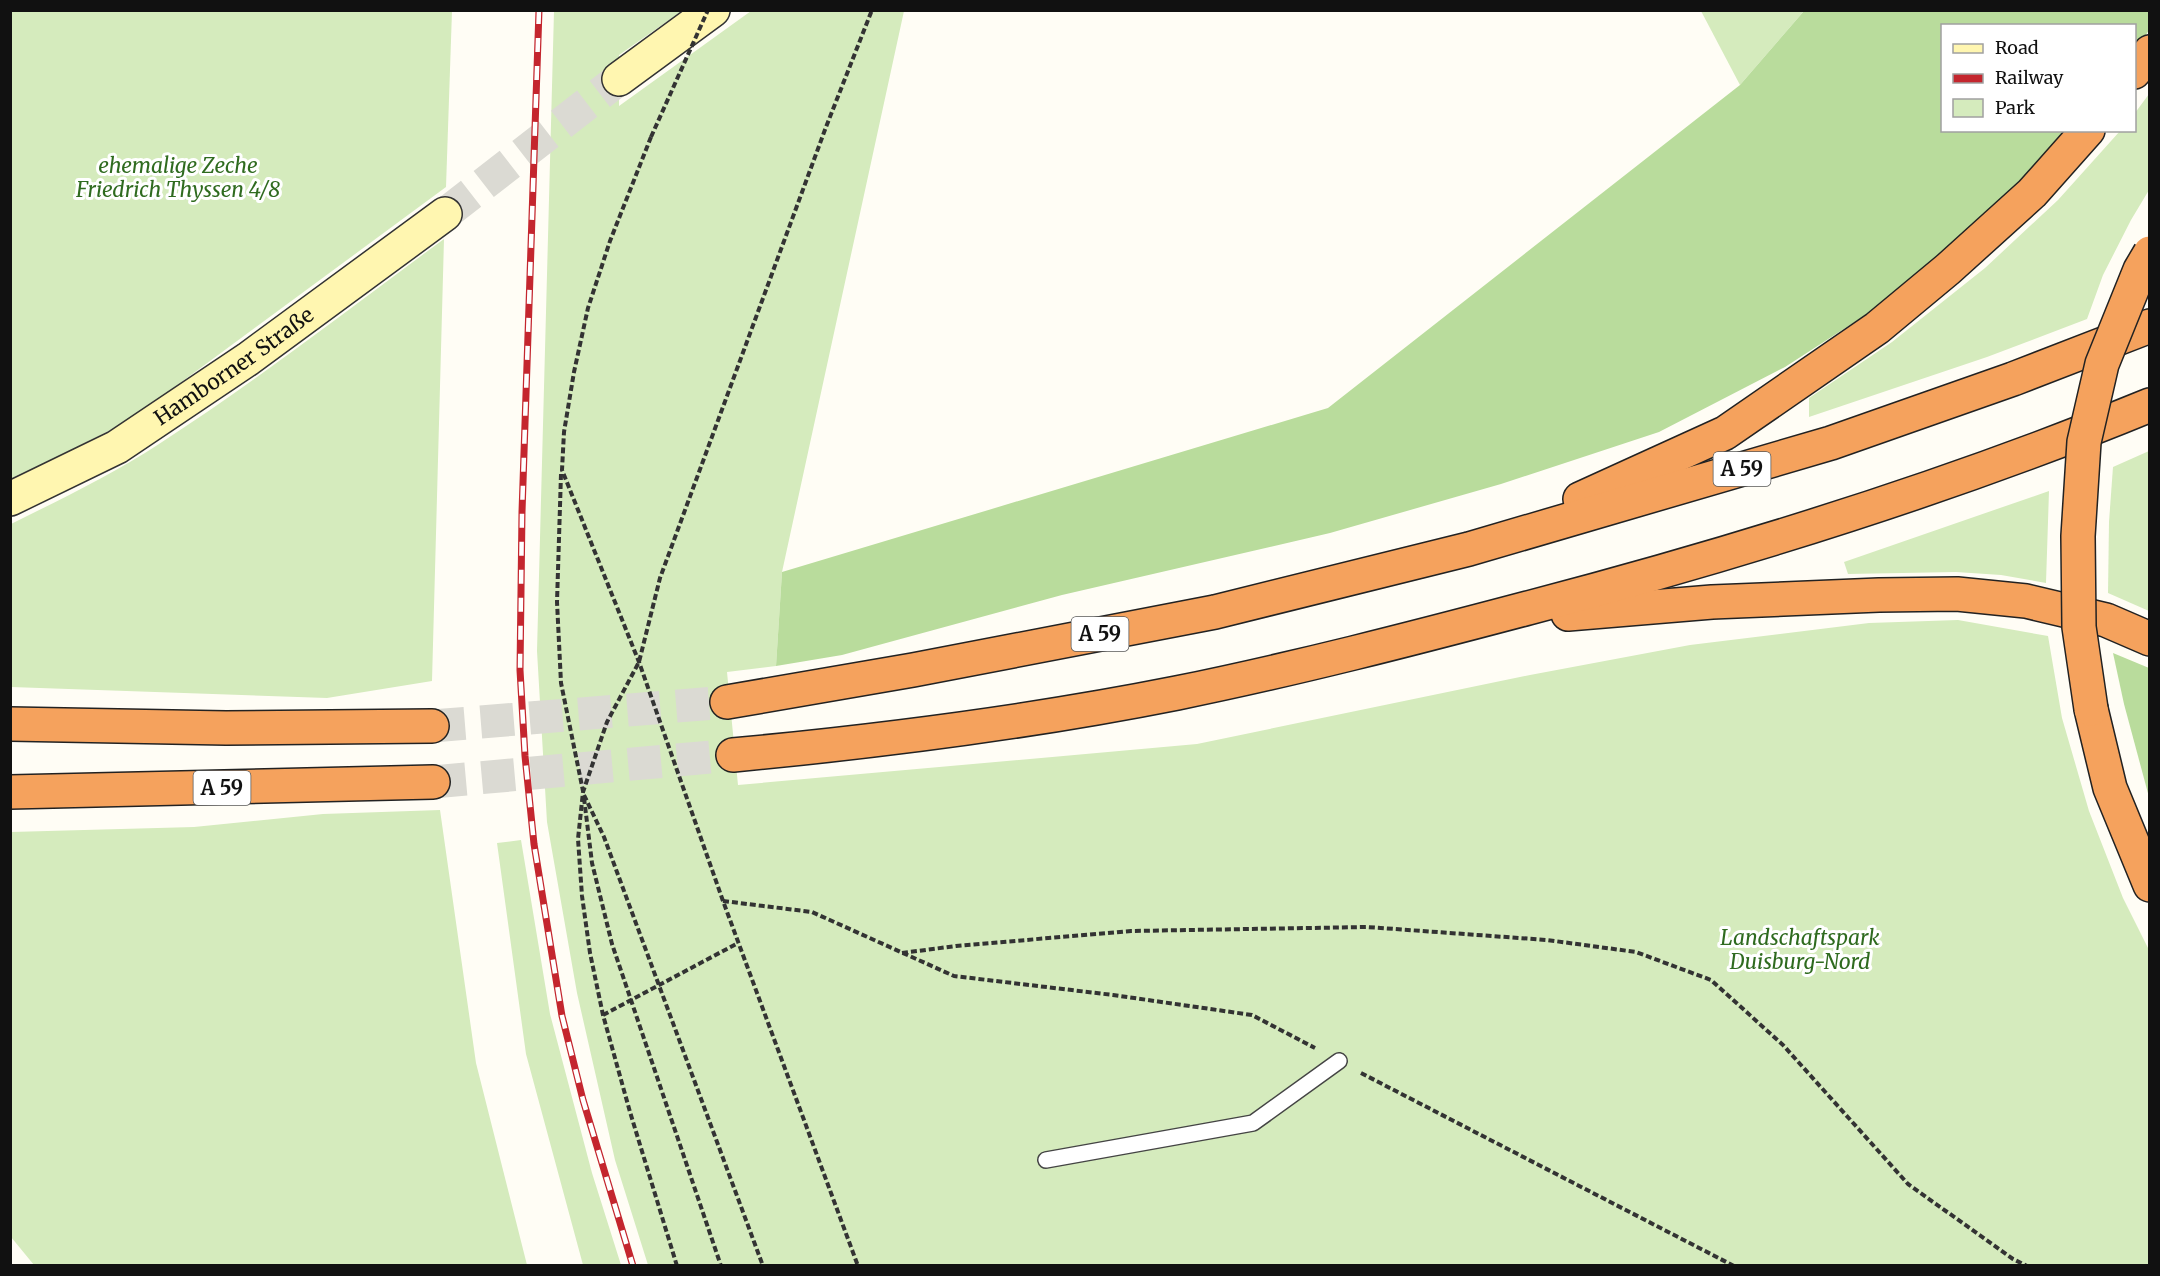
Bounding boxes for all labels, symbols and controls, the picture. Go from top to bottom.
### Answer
legend [1941,24,2136,132]
text: Road [1995,36,2039,59]
text: Railway [1995,66,2064,89]
text: Park [1995,96,2036,119]
park label: ehemalige Zeche Friedrich Thyssen 4/8 [75,152,280,203]
street label: Hamborner Straße [149,301,319,431]
road number: A 59 [1714,452,1770,486]
road number: A 59 [1072,617,1128,651]
road number: A 59 [194,771,250,805]
park label: Landschaftspark Duisburg-Nord [1720,924,1880,975]

